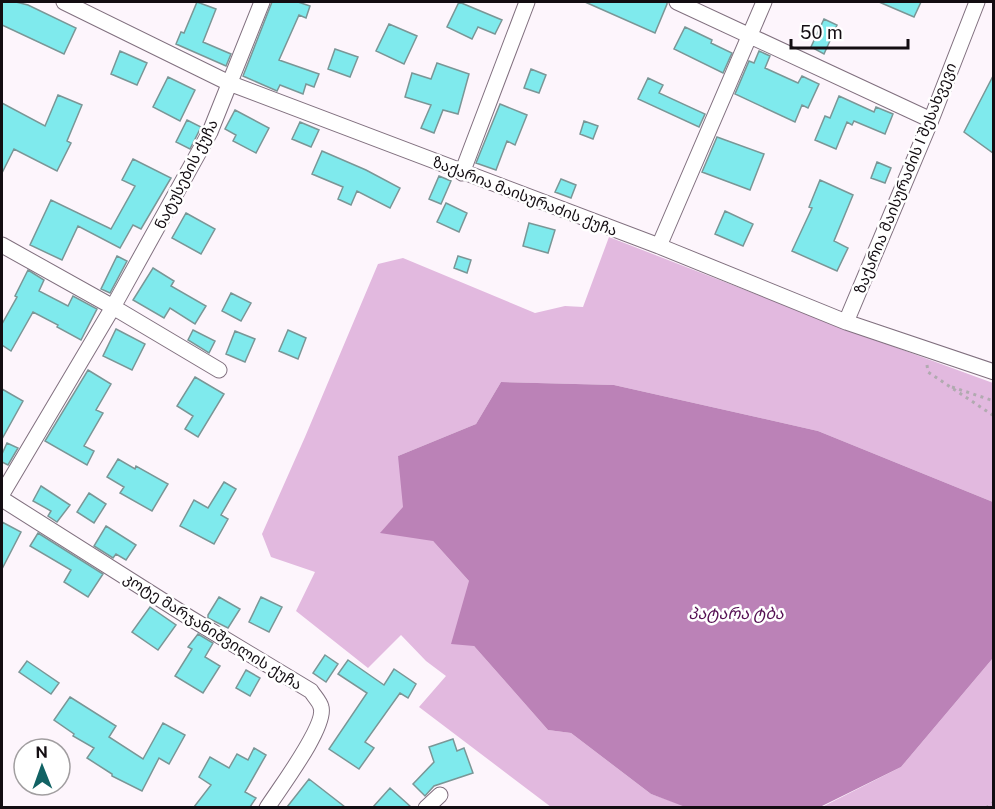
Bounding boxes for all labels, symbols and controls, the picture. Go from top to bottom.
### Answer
scale bar [791,12,908,50]
text: 50 m [800,22,843,43]
street label: ზაქარია მაისურაძის I შესახვევი [851,60,960,296]
street label: ნატუსების ქუჩა [151,116,222,232]
street label: ზაქარია მაისურაძის ქუჩა [430,153,620,240]
street label: კოტე მარჯანიშვილის ქუჩა [120,569,305,694]
water label: პატარა ტბა [688,604,784,623]
north arrow [12,737,72,797]
text: N [35,743,48,762]

